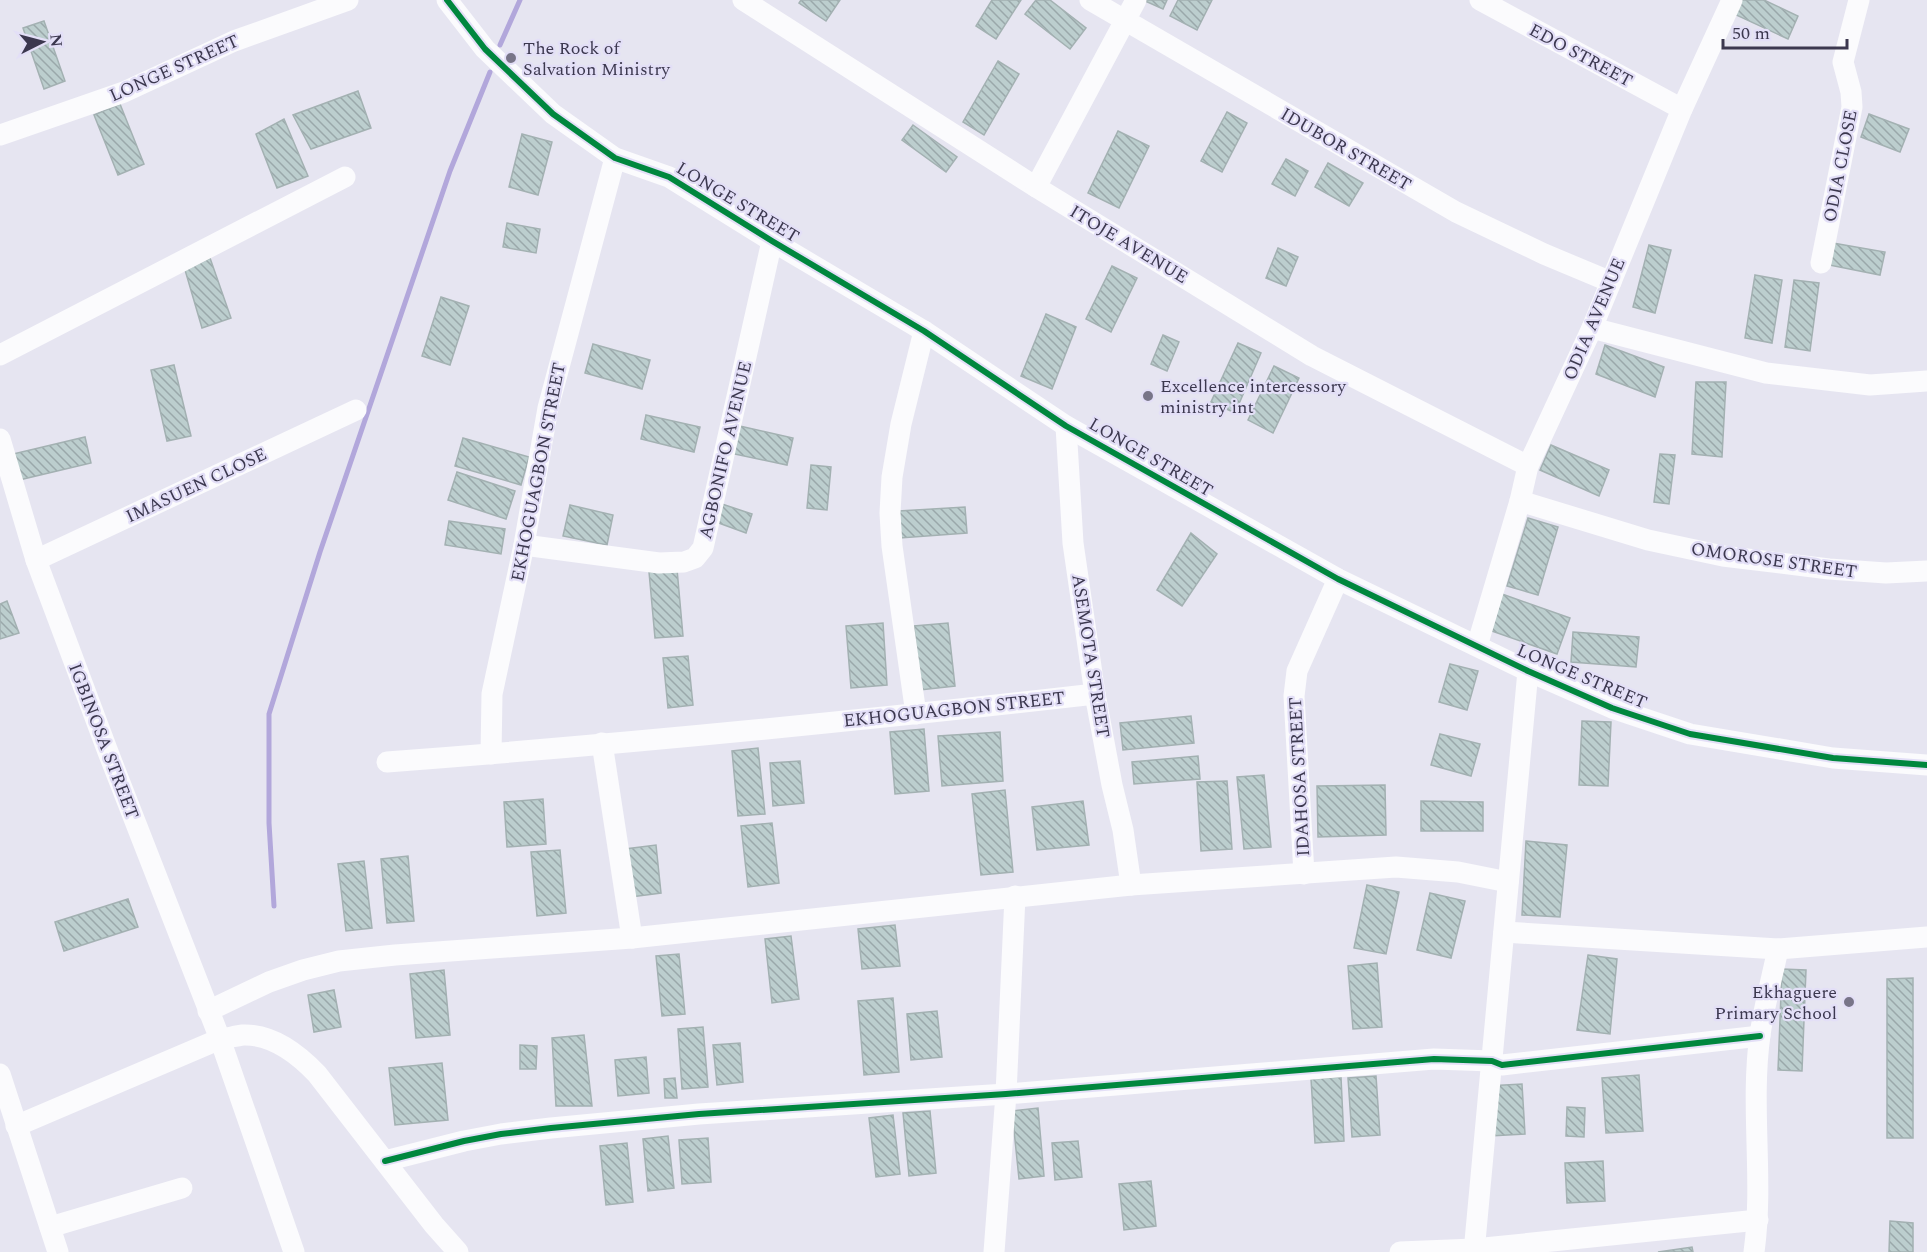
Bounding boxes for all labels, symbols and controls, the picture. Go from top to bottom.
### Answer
north arrow [12,12,72,72]
scale bar [1723,12,1848,50]
street label: EDO STREET [1524,17,1637,94]
text: 50 m [1732,20,1770,47]
street label: LONGE STREET [105,28,243,109]
text: N [43,33,69,48]
place label: The Rock of Salvation Ministry [523,35,671,83]
marker: The Rock of Salvation Ministry [504,51,518,65]
street label: IDUBOR STREET [1275,101,1416,198]
street label: ODIA CLOSE [1816,108,1865,225]
street label: LONGE STREET [671,155,805,250]
street label: ITOJE AVENUE [1064,198,1193,291]
street label: ODIA AVENUE [1556,254,1632,385]
street label: AGBONIFO AVENUE [692,358,759,542]
street label: EKHOGUAGBON STREET [504,360,573,584]
place label: Excellence intercessory ministry int [1160,373,1347,421]
marker: Excellence intercessory ministry int [1141,389,1155,403]
street label: LONGE STREET [1084,411,1218,504]
street label: IMASUEN CLOSE [121,441,271,530]
street label: OMOROSE STREET [1689,535,1859,586]
street label: ASEMOTA STREET [1064,572,1117,740]
street label: LONGE STREET [1512,637,1651,716]
street label: IGBINOSA STREET [61,659,146,823]
street label: EKHOGUAGBON STREET [842,684,1066,735]
street label: IDAHOSA STREET [1282,697,1317,857]
place label: Ekhaguere Primary School [1715,979,1837,1027]
marker: Ekhaguere Primary School [1842,995,1856,1009]

